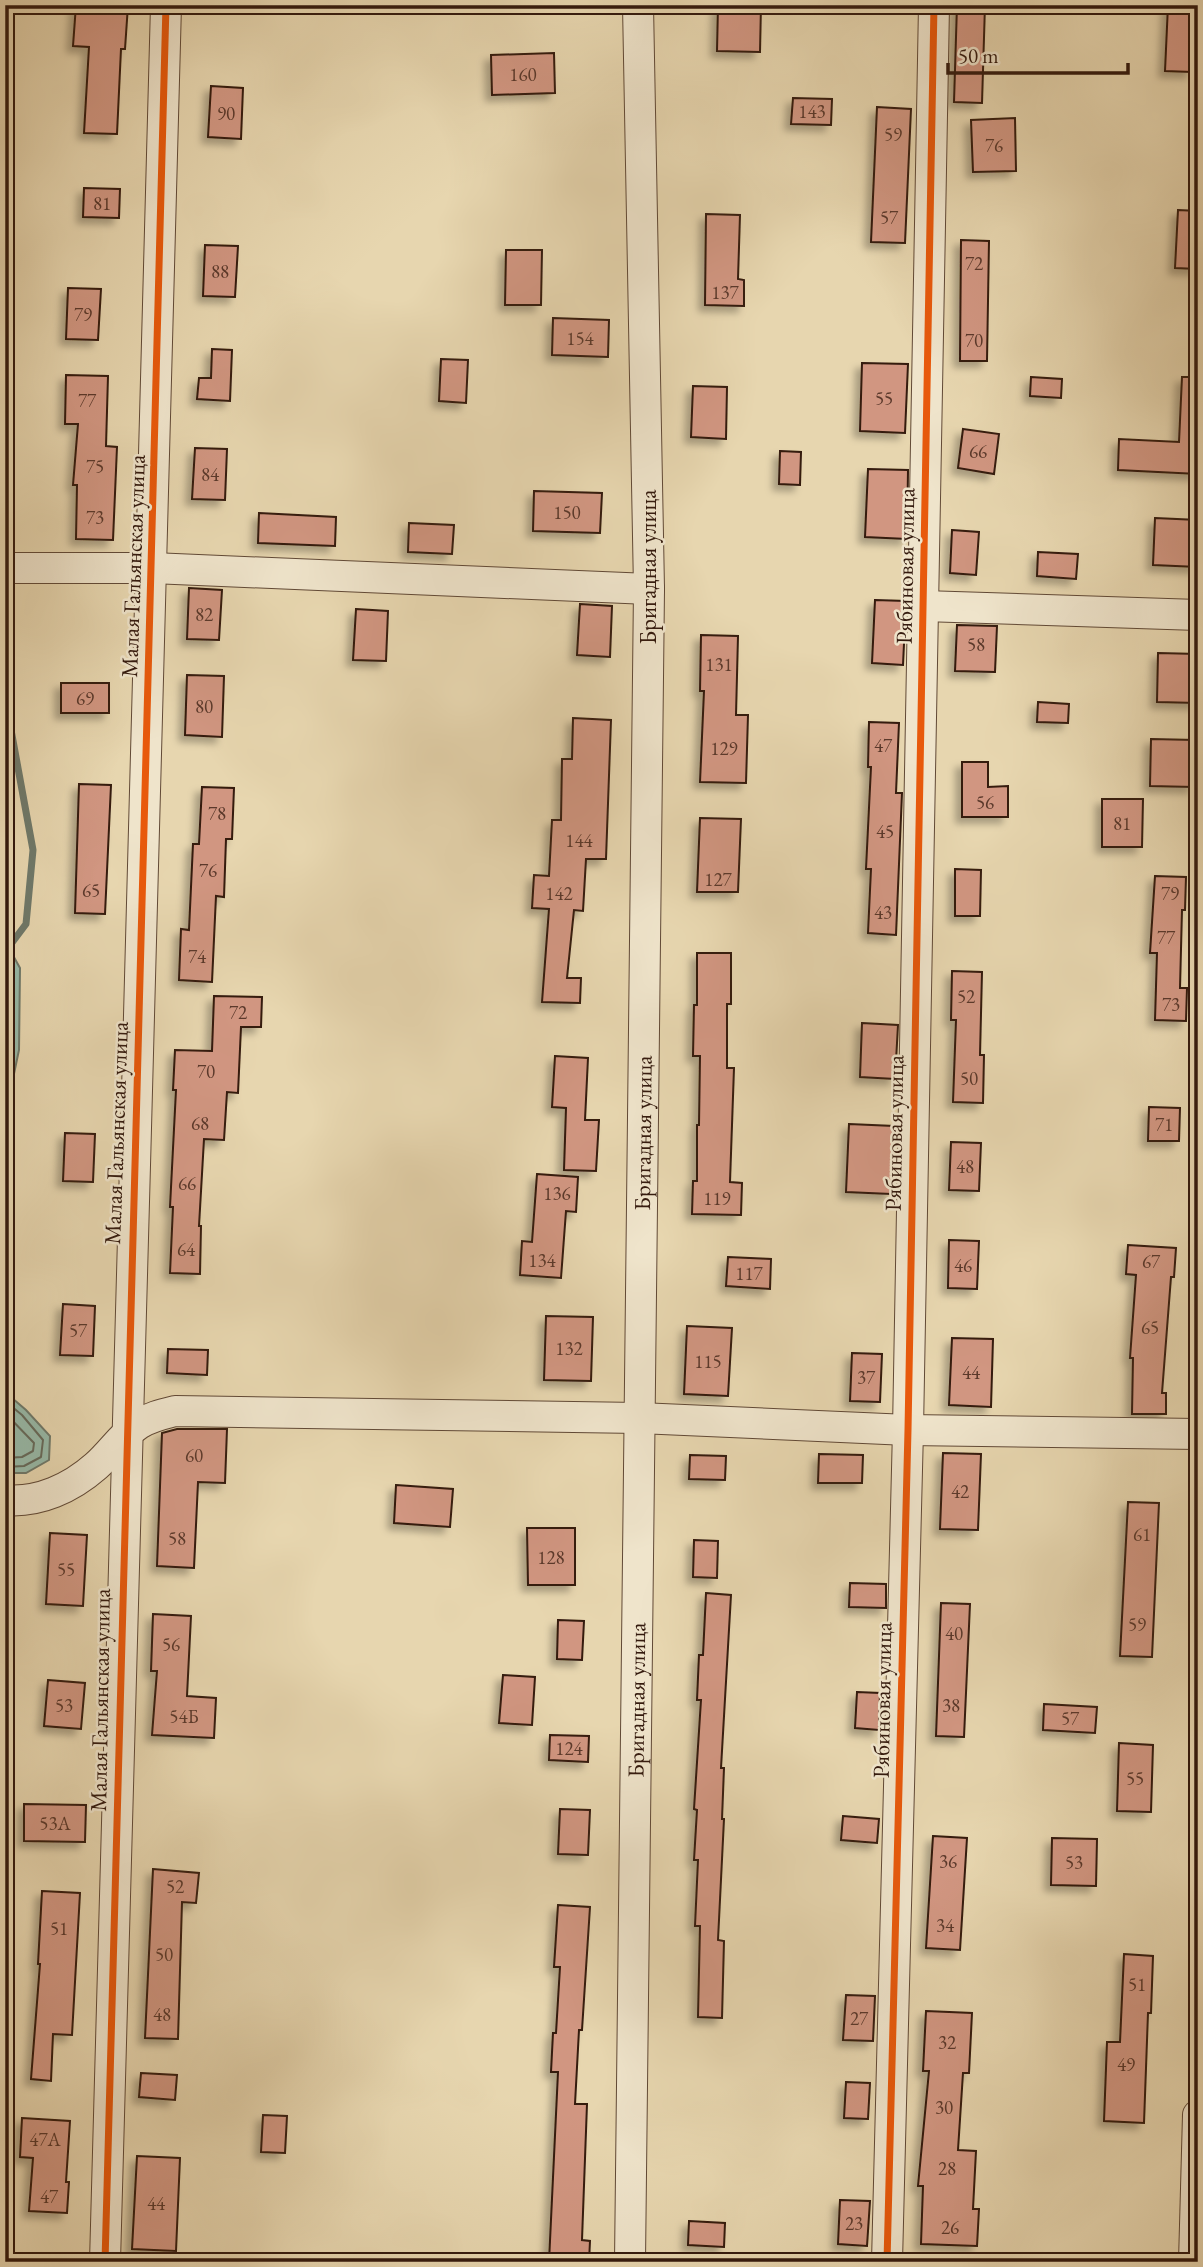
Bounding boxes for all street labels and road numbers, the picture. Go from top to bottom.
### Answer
street label: Малая Гальянская улица [114,453,152,678]
street label: Рябиновая улица [889,487,921,644]
street label: Бригадная улица [633,489,663,645]
street label: Малая Гальянская улица [97,1020,135,1245]
street label: Бригадная улица [627,1054,659,1211]
street label: Рябиновая улица [878,1054,910,1211]
street label: Малая Гальянская улица [83,1587,117,1812]
street label: Бригадная улица [621,1621,652,1778]
street label: Рябиновая улица [866,1621,898,1778]

